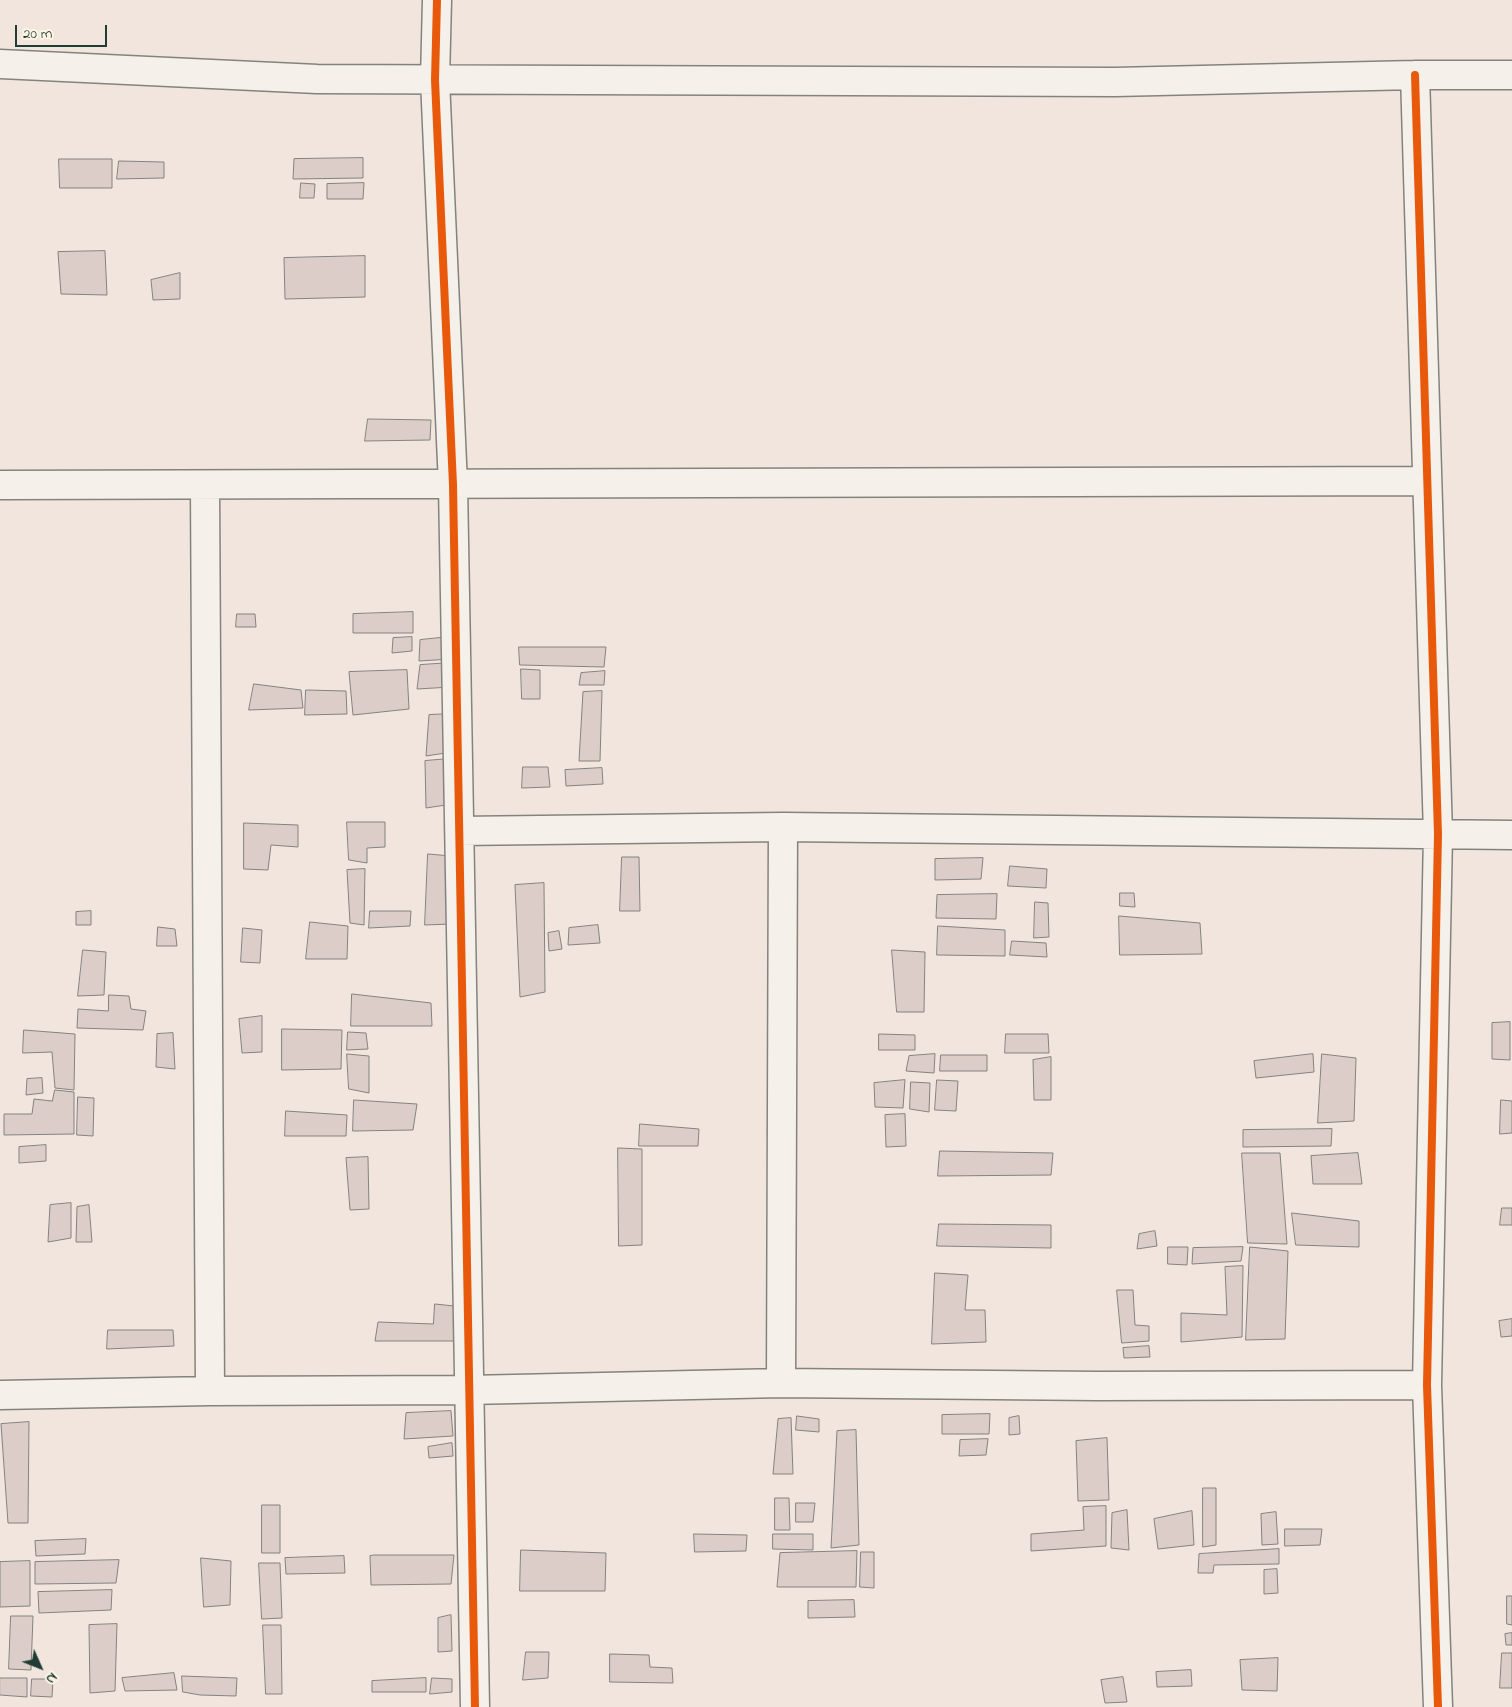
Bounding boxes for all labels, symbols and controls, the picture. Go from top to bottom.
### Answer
scale bar [18,15,110,47]
text: 20 m [23,23,52,45]
north arrow [15,1642,65,1692]
text: N [40,1667,62,1688]

